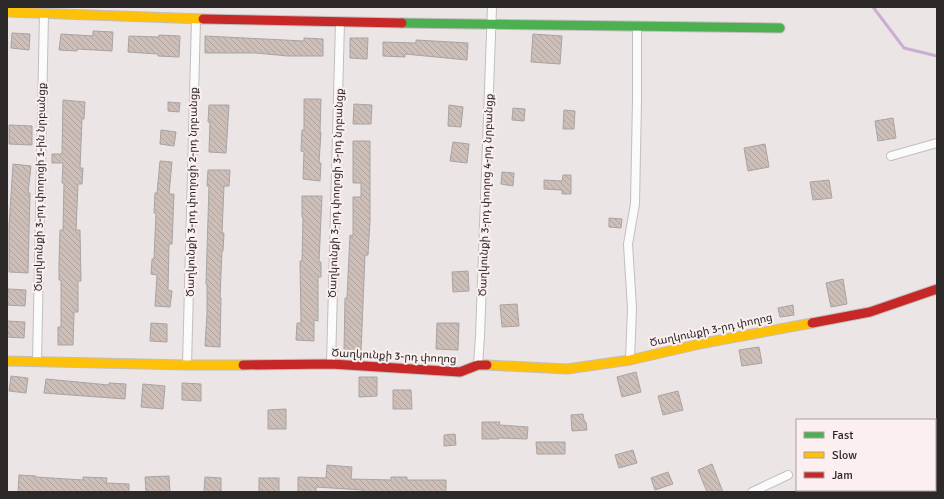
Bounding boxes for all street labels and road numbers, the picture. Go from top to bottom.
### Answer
street label: Ծաղկունքի 3-րդ փողոցի 1-ին նրբանցք [32,82,48,292]
street label: Ծաղկունքի 3-րդ փողոցի 2-րդ նրբանցք [184,87,200,297]
street label: Ծաղկունքի 3-րդ փողոցի 3-րդ նրբանցք [326,88,346,298]
street label: Ծաղկունքի 3-րդ փողոց 4-րդ նրբանցք [476,93,496,297]
street label: Ծաղկունքի 3-րդ փողոց [648,311,774,349]
street label: Ծաղկունքի 3-րդ փողոց [331,346,457,366]

